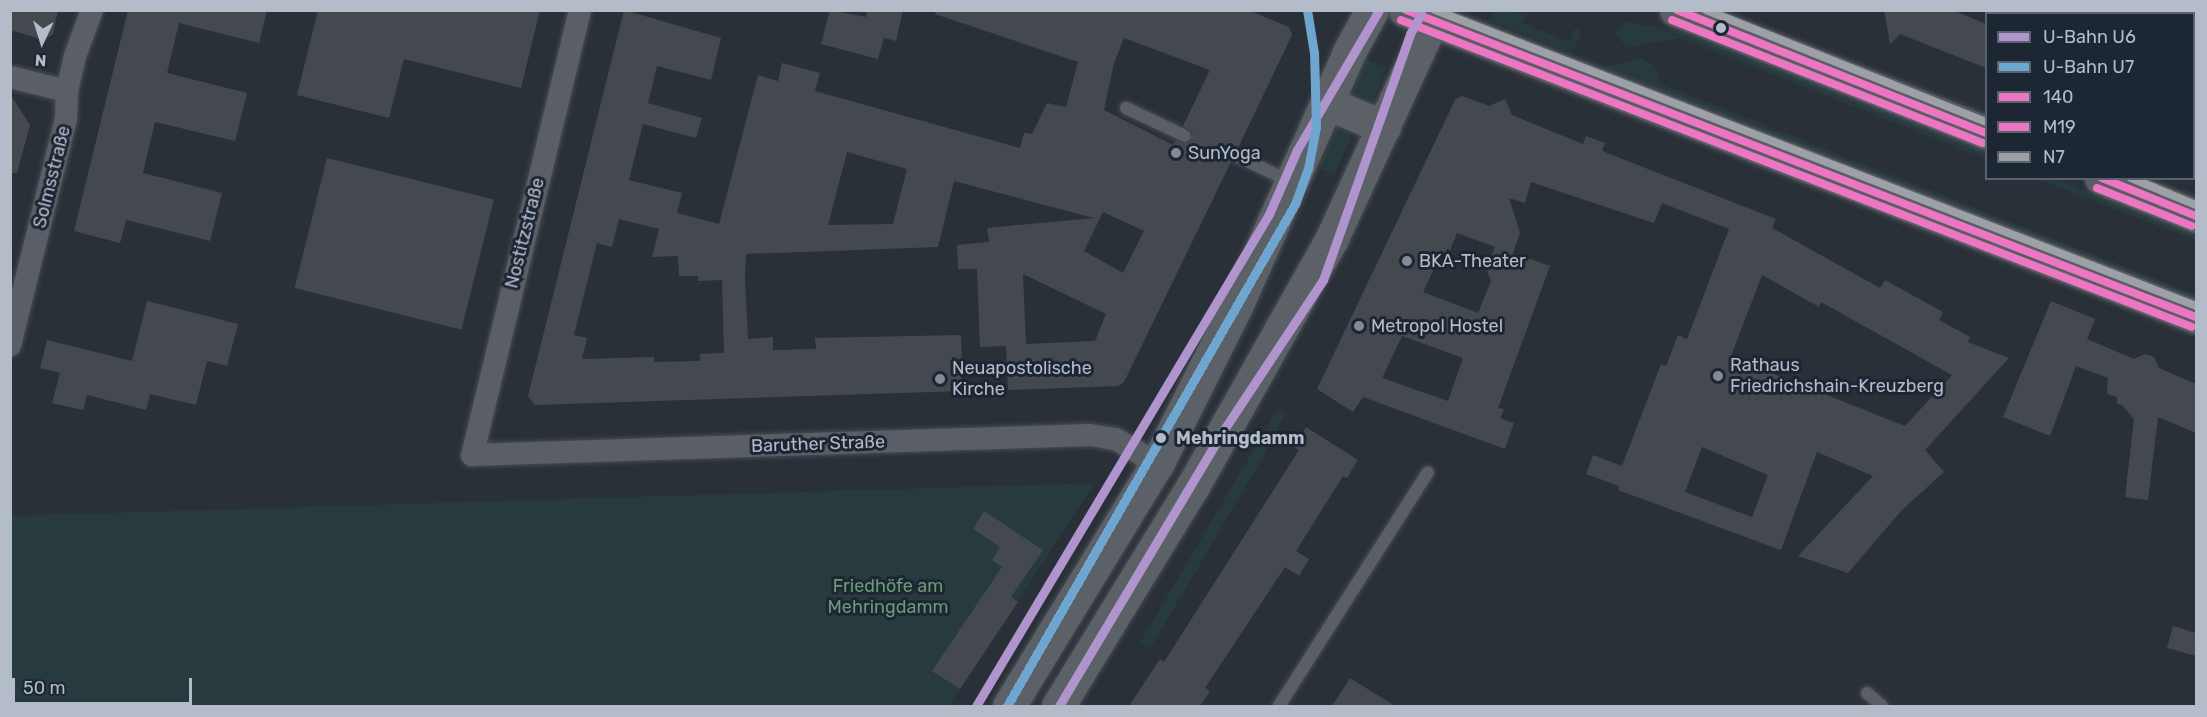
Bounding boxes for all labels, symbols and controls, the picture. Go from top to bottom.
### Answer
north arrow [12,12,72,72]
legend [1985,12,2195,180]
unlabelled marker [1715,22,1727,34]
text: U-Bahn U6 [2043,26,2136,48]
text: N [34,51,47,70]
text: U-Bahn U7 [2043,56,2134,78]
text: 140 [2043,86,2073,108]
text: M19 [2043,116,2076,138]
street label: Solmsstraße [29,124,75,230]
place label: SunYoga [1188,142,1261,164]
marker: SunYoga [1169,146,1183,160]
text: N7 [2043,146,2065,168]
street label: Nostitzstraße [501,176,549,290]
place label: BKA-Theater [1419,250,1526,272]
marker: BKA-Theater [1400,254,1414,268]
place label: Metropol Hostel [1371,315,1503,337]
marker: Metropol Hostel [1352,319,1366,333]
place label: Rathaus Friedrichshain-Kreuzberg [1730,355,1944,398]
place label: Neuapostolische Kirche [952,358,1092,400]
marker: Rathaus Friedrichshain-Kreuzberg [1711,369,1725,383]
marker: Neuapostolische Kirche [933,372,947,386]
place label: Mehringdamm [1176,427,1305,449]
marker: Mehringdamm [1151,428,1171,448]
street label: Baruther Straße [750,431,886,457]
park label: Friedhöfe am Mehringdamm [828,576,948,618]
scale bar [15,666,195,704]
text: 50 m [23,677,66,699]

